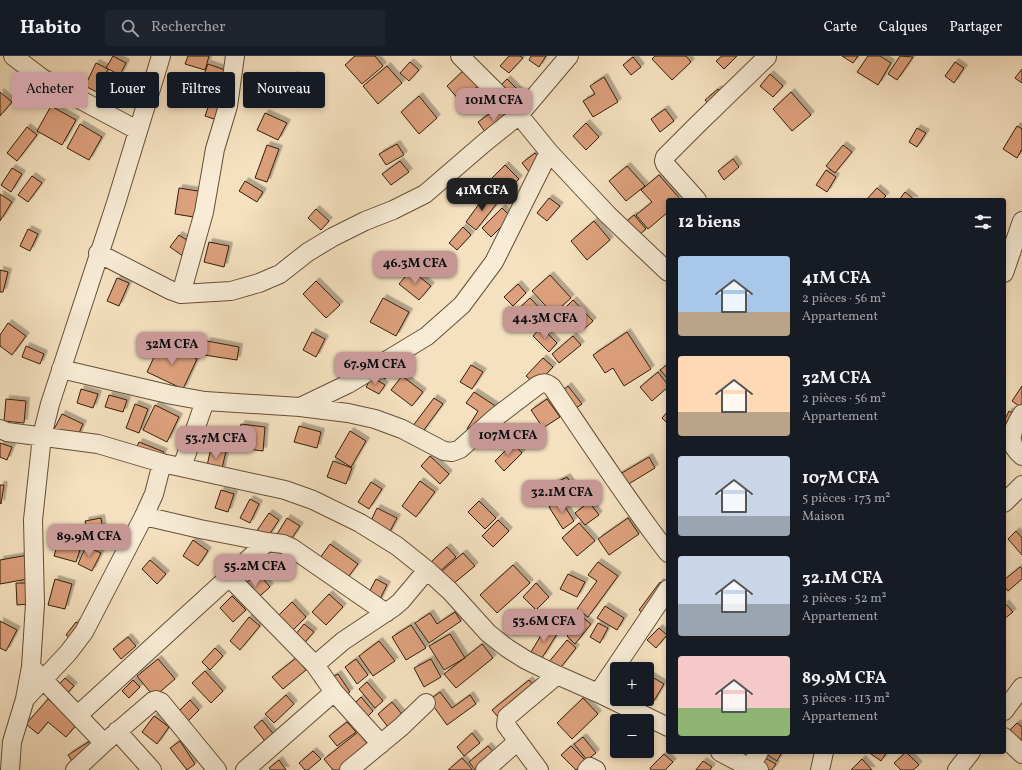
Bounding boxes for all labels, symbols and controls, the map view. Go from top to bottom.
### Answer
search box [105,10,385,46]
text: Habito [20,15,81,41]
icon: search [119,17,141,39]
text: Rechercher [151,17,226,38]
text: Carte [824,18,857,37]
text: Calques [879,18,927,37]
text: Partager [949,18,1002,37]
chip: Acheter [12,72,88,108]
chip: Louer [96,72,159,108]
chip: Filtres [167,72,235,108]
chip: Nouveau [243,72,325,108]
pin: 101M CFA [453,88,535,122]
text: 101M CFA [465,92,523,110]
pin: 41M CFA [445,178,519,212]
text: 41M CFA [456,182,508,200]
text: 12 biens [678,211,741,234]
icon: filters [972,211,994,233]
pin: 46.3M CFA [369,251,461,285]
text: 46.3M CFA [383,255,447,273]
text: 41M CFA [802,267,871,290]
icon: home [710,272,758,320]
text: 2 pièces · 56 m² [802,290,886,308]
pin: 44.3M CFA [499,306,591,340]
text: Appartement [802,308,878,326]
text: 44.3M CFA [512,310,578,328]
pin: 32M CFA [135,332,209,366]
text: 32M CFA [145,336,199,354]
pin: 67.9M CFA [329,352,421,386]
text: 67.9M CFA [344,356,406,374]
text: 32M CFA [802,367,871,390]
icon: home [710,372,758,420]
text: 2 pièces · 56 m² [802,390,886,408]
text: Appartement [802,408,878,426]
pin: 107M CFA [467,423,549,457]
pin: 53.7M CFA [170,426,262,460]
text: 107M CFA [478,427,538,445]
text: 53.7M CFA [185,430,247,448]
text: 107M CFA [802,467,879,490]
icon: home [710,472,758,520]
pin: 32.1M CFA [516,480,608,514]
text: 32.1M CFA [531,484,593,502]
text: 5 pièces · 173 m² [802,490,890,508]
text: Maison [802,508,845,526]
pin: 89.9M CFA [43,524,135,558]
text: 89.9M CFA [57,528,121,546]
pin: 55.2M CFA [209,554,301,588]
text: 55.2M CFA [224,558,286,576]
text: 32.1M CFA [802,567,883,590]
icon: home [710,572,758,620]
text: 2 pièces · 52 m² [802,590,887,608]
text: Appartement [802,608,878,626]
pin: 53.6M CFA [498,609,590,643]
text: 53.6M CFA [512,613,576,631]
map controls [610,662,654,758]
button: + [610,662,654,706]
text: 89.9M CFA [802,667,887,690]
icon: home [710,672,758,720]
text: 3 pièces · 113 m² [802,690,890,708]
text: Appartement [802,708,878,726]
button: − [610,714,654,758]

